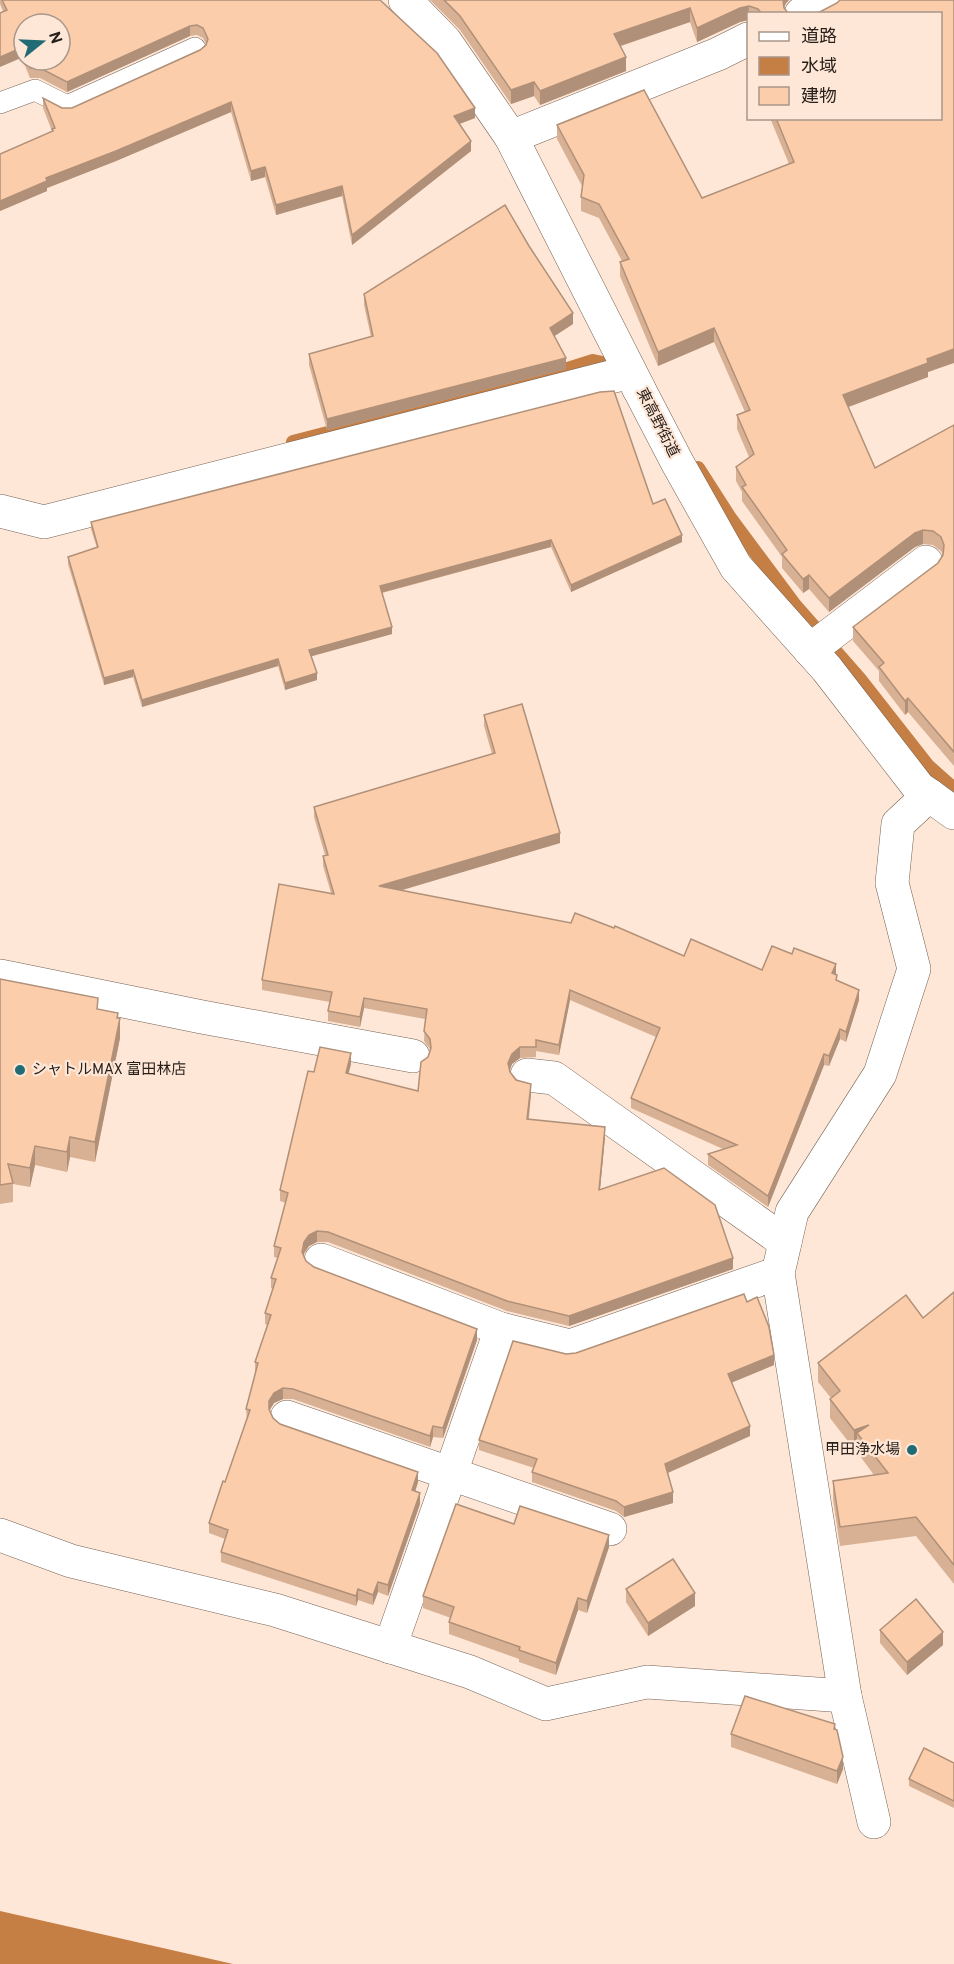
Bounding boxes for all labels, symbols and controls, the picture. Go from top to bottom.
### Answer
north arrow [12,12,72,72]
legend [747,12,942,120]
text: 道路 [801,26,837,49]
text: N [43,29,66,47]
text: 水域 [801,56,837,79]
text: 建物 [801,86,837,109]
street label: 東高野街道 [632,385,682,461]
place label: シャトルMAX 富田林店 [32,1061,186,1080]
marker: シャトルMAX 富田林店 [13,1063,27,1077]
place label: 甲田浄水場 [825,1441,900,1460]
marker: 甲田浄水場 [905,1443,919,1457]

